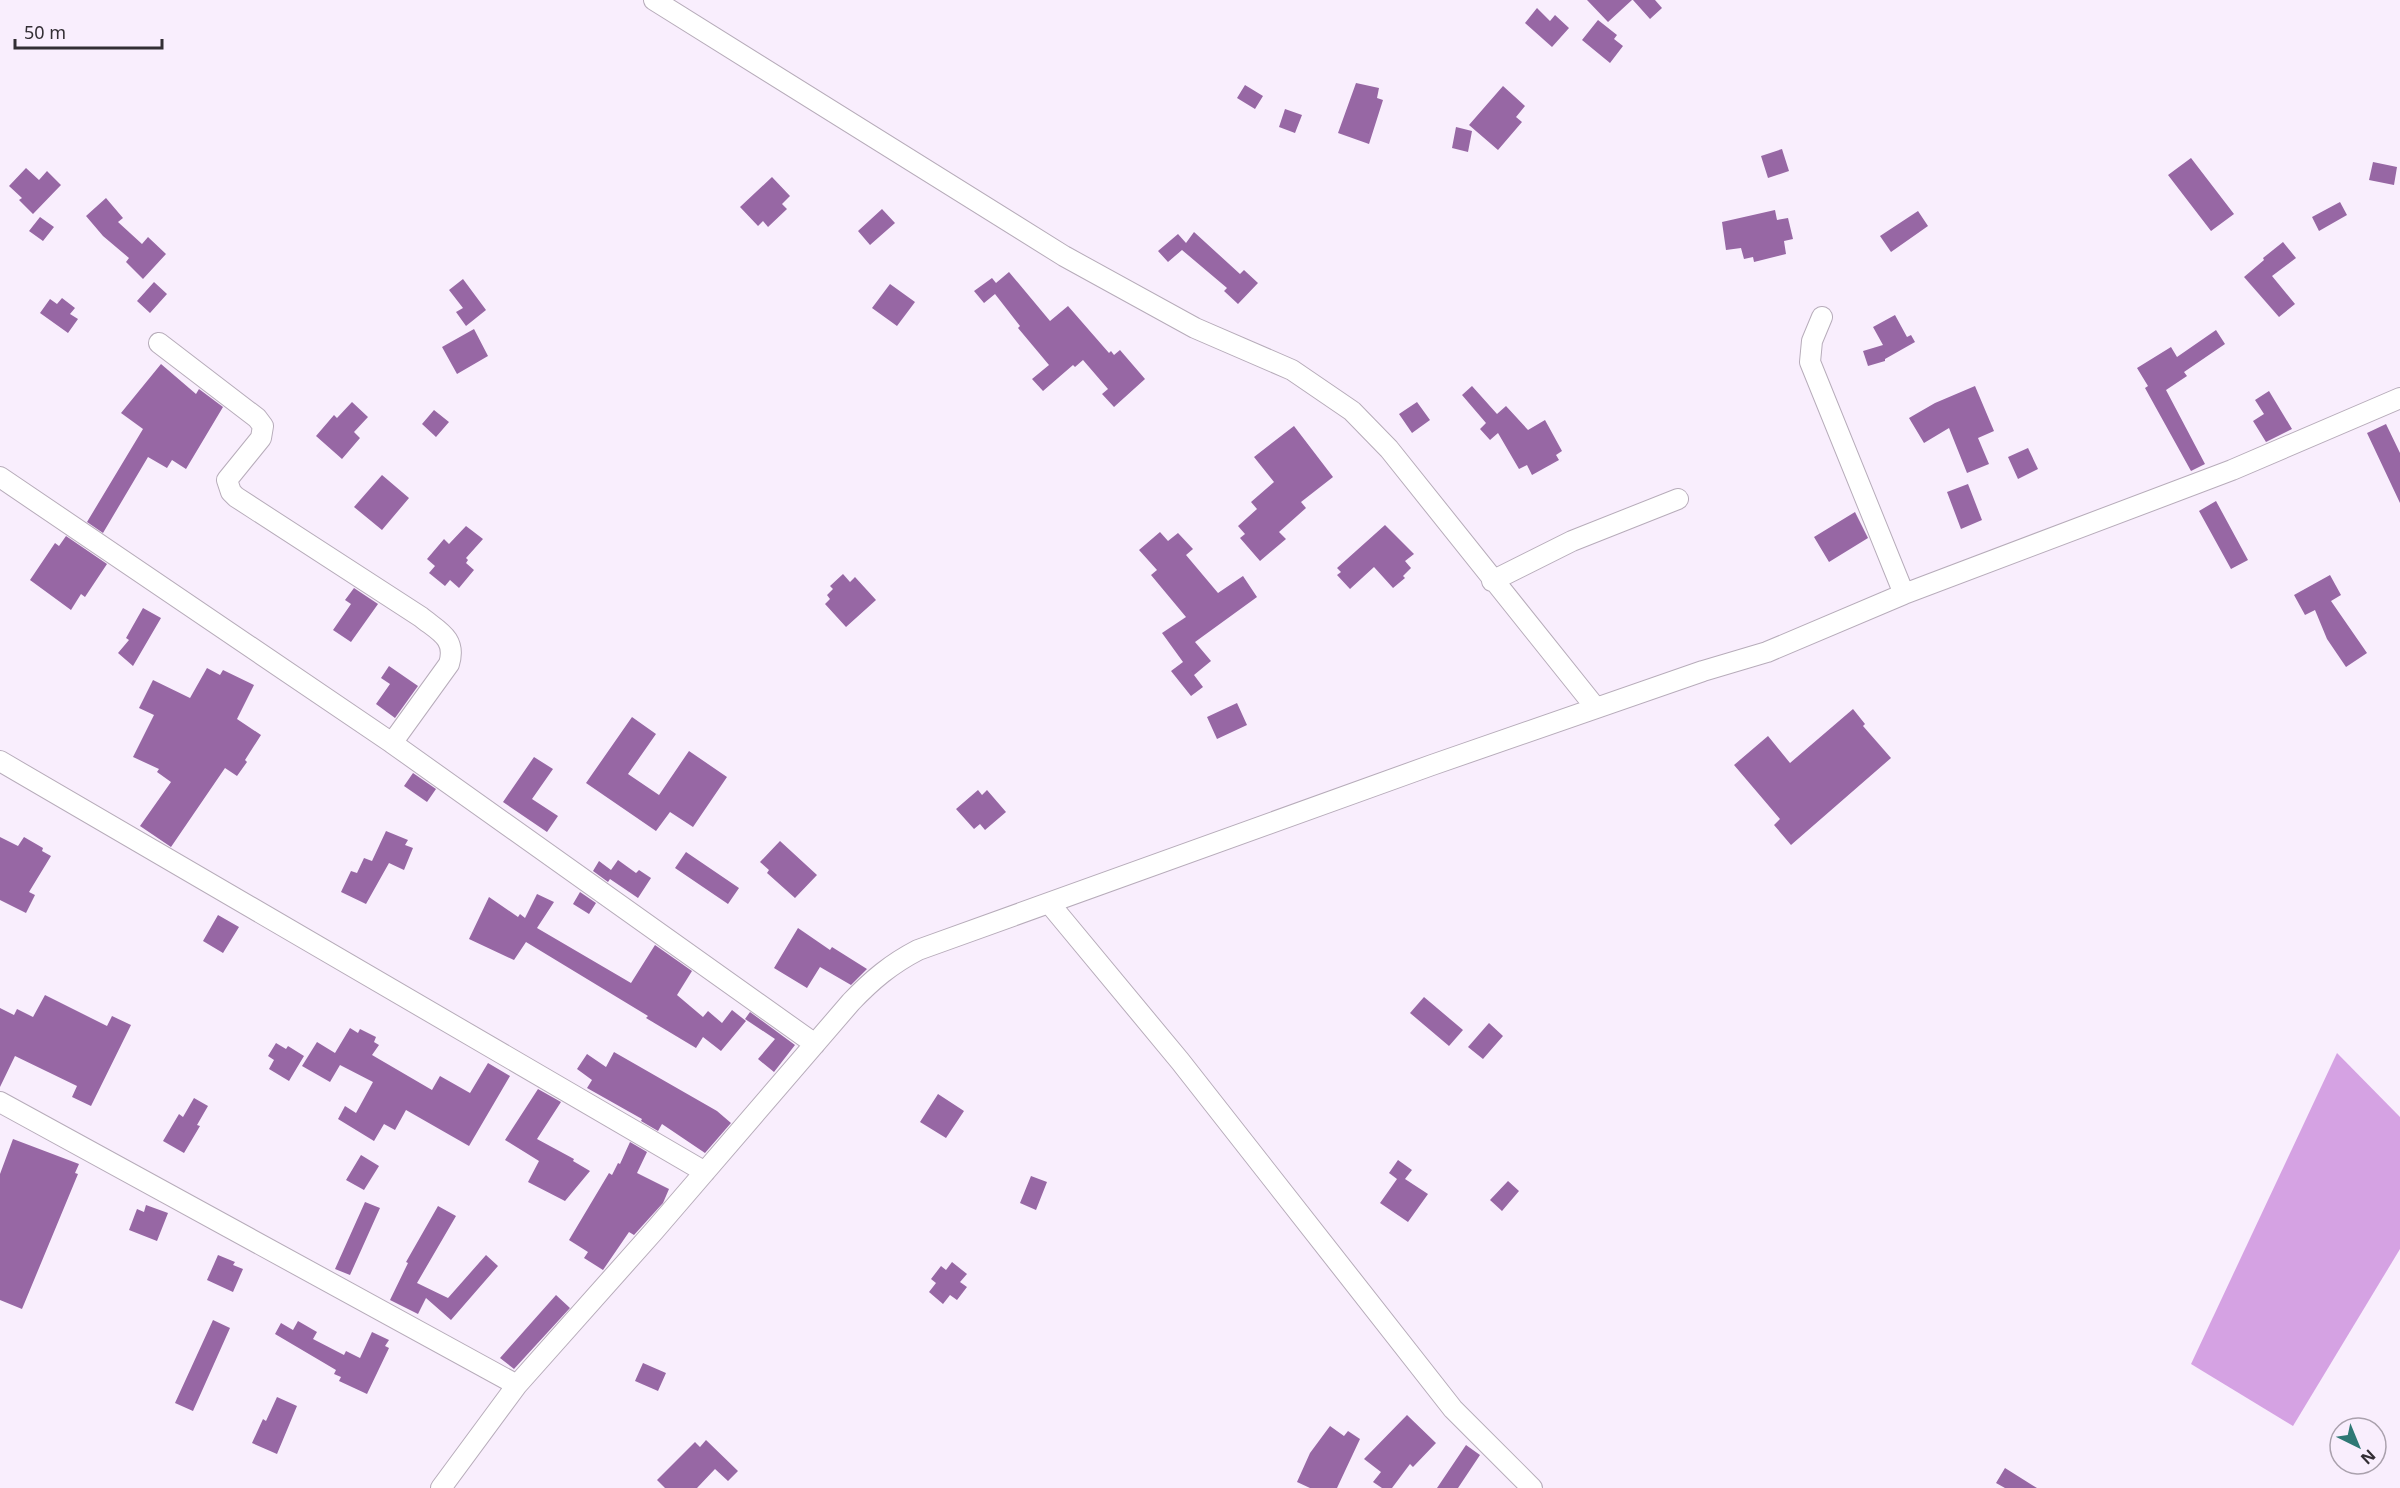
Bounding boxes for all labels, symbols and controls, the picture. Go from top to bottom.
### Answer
scale bar [15,12,162,50]
text: 50 m [24,20,66,44]
north arrow [2328,1416,2388,1476]
text: N [2356,1444,2380,1469]

